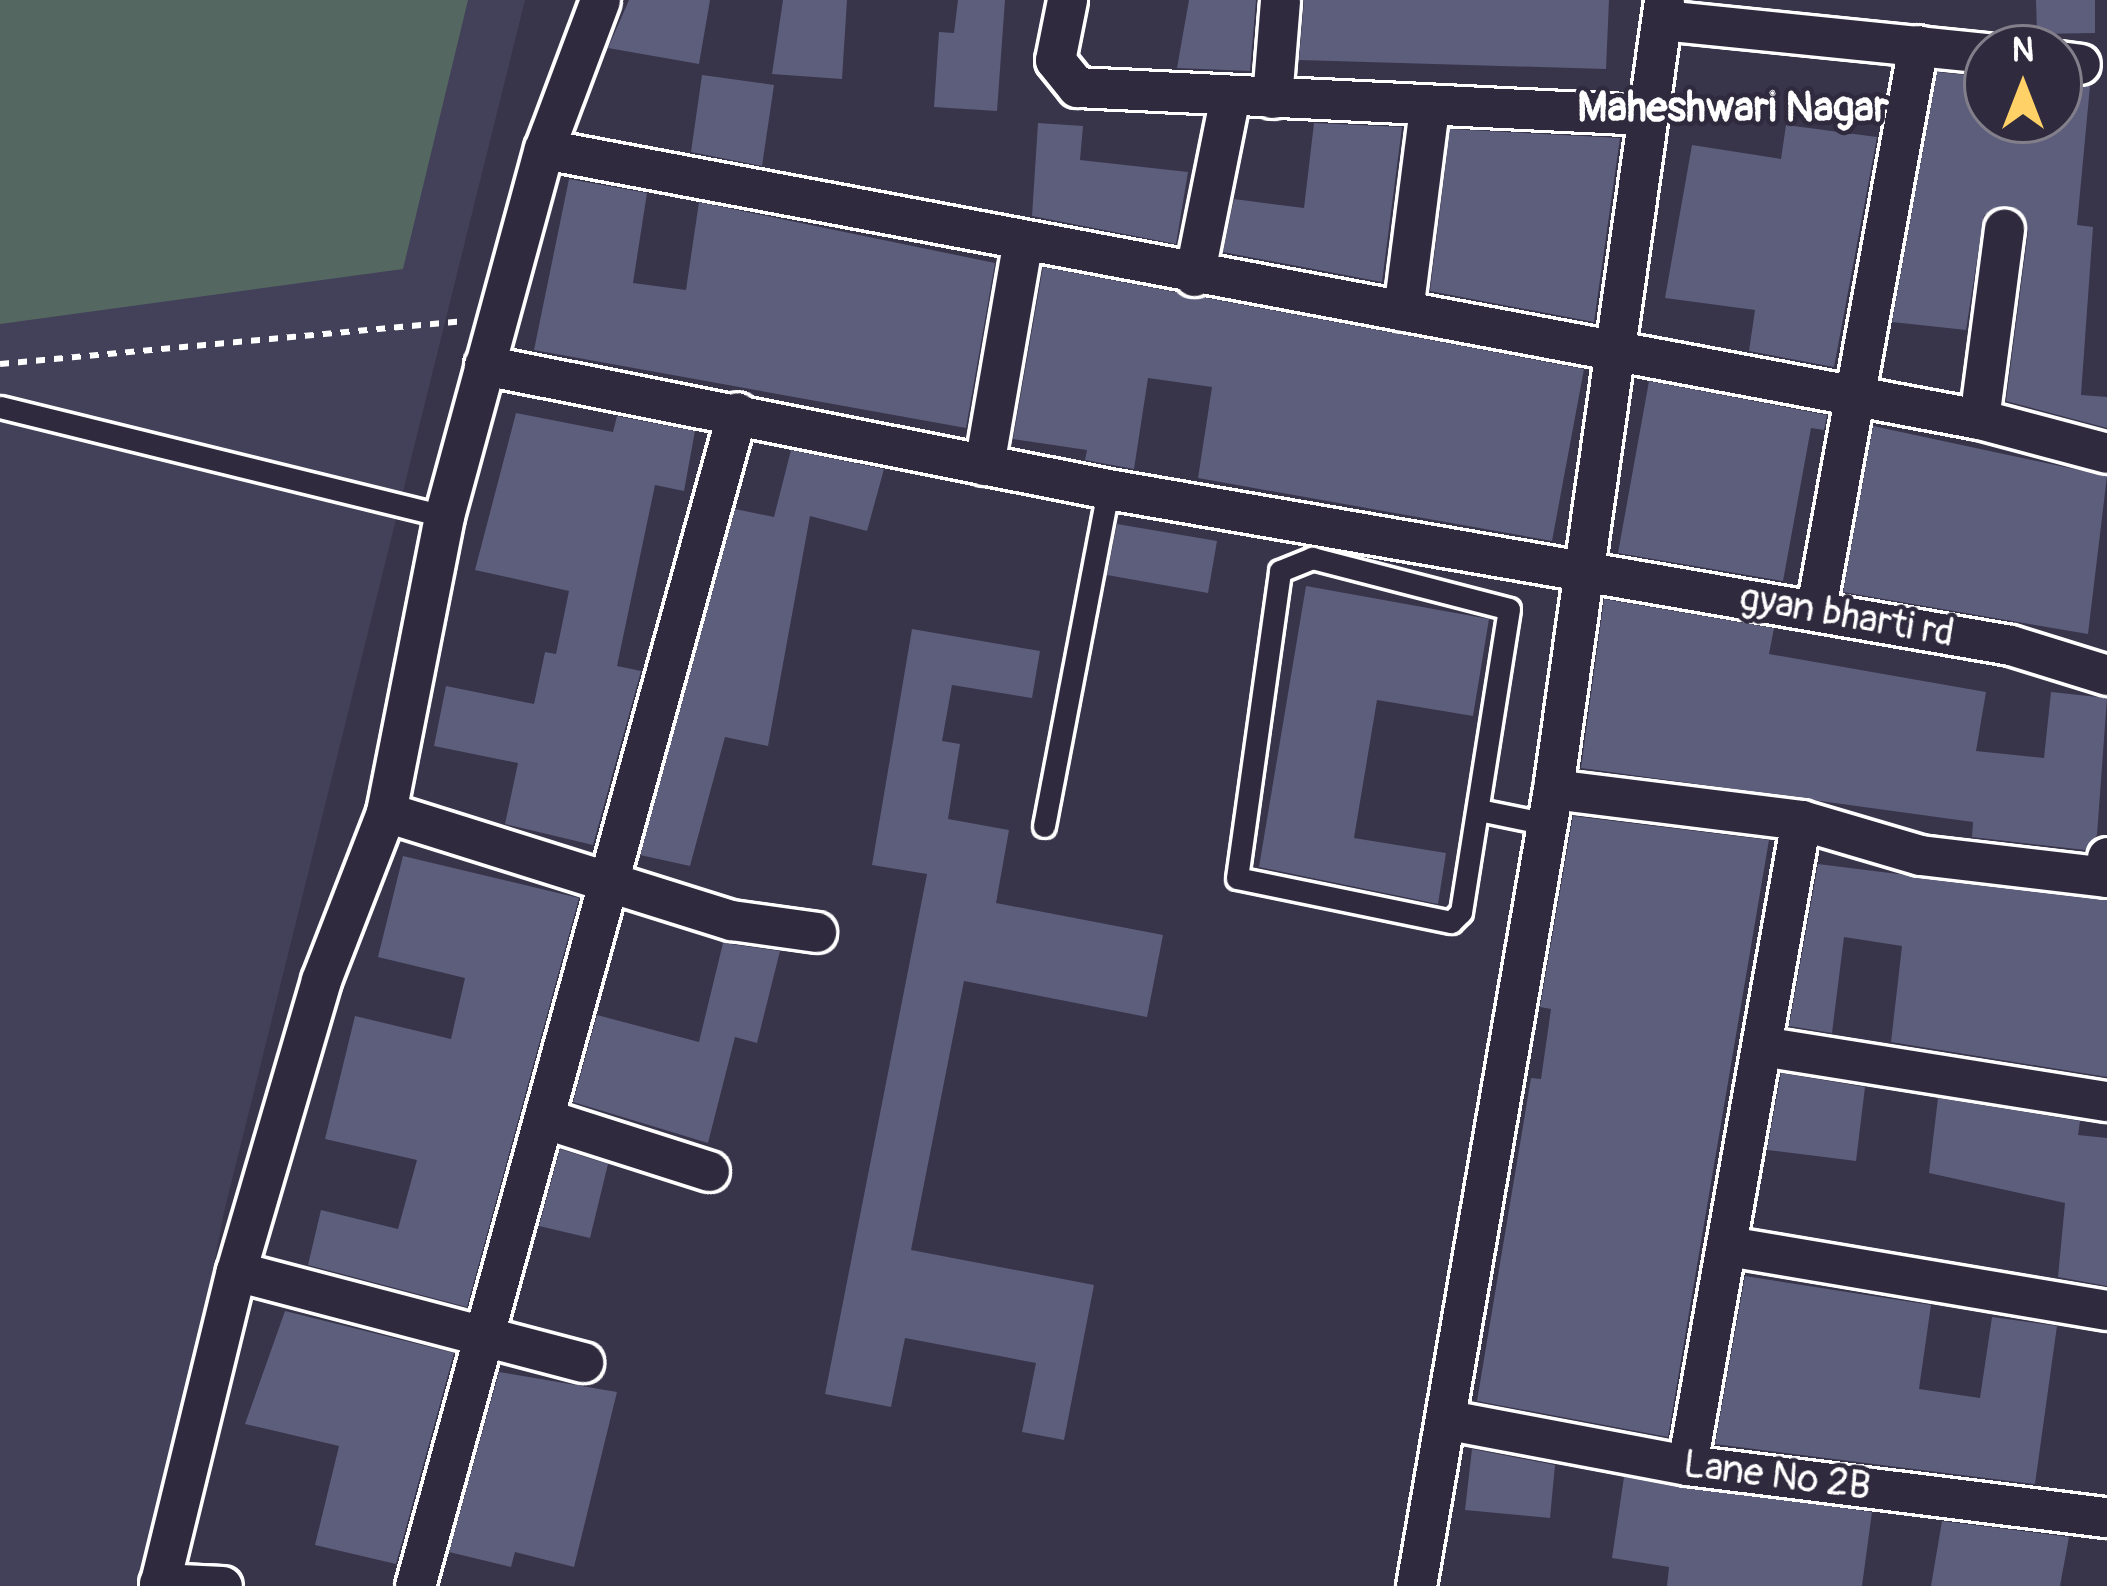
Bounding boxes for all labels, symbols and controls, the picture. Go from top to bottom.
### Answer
north arrow [1963,24,2083,144]
text: N [2012,30,2034,71]
district label: Maheshwari Nagar [1577,83,1889,133]
street label: gyan bharti rd [1736,574,1958,658]
street label: Lane No 2B [1681,1441,1873,1511]

